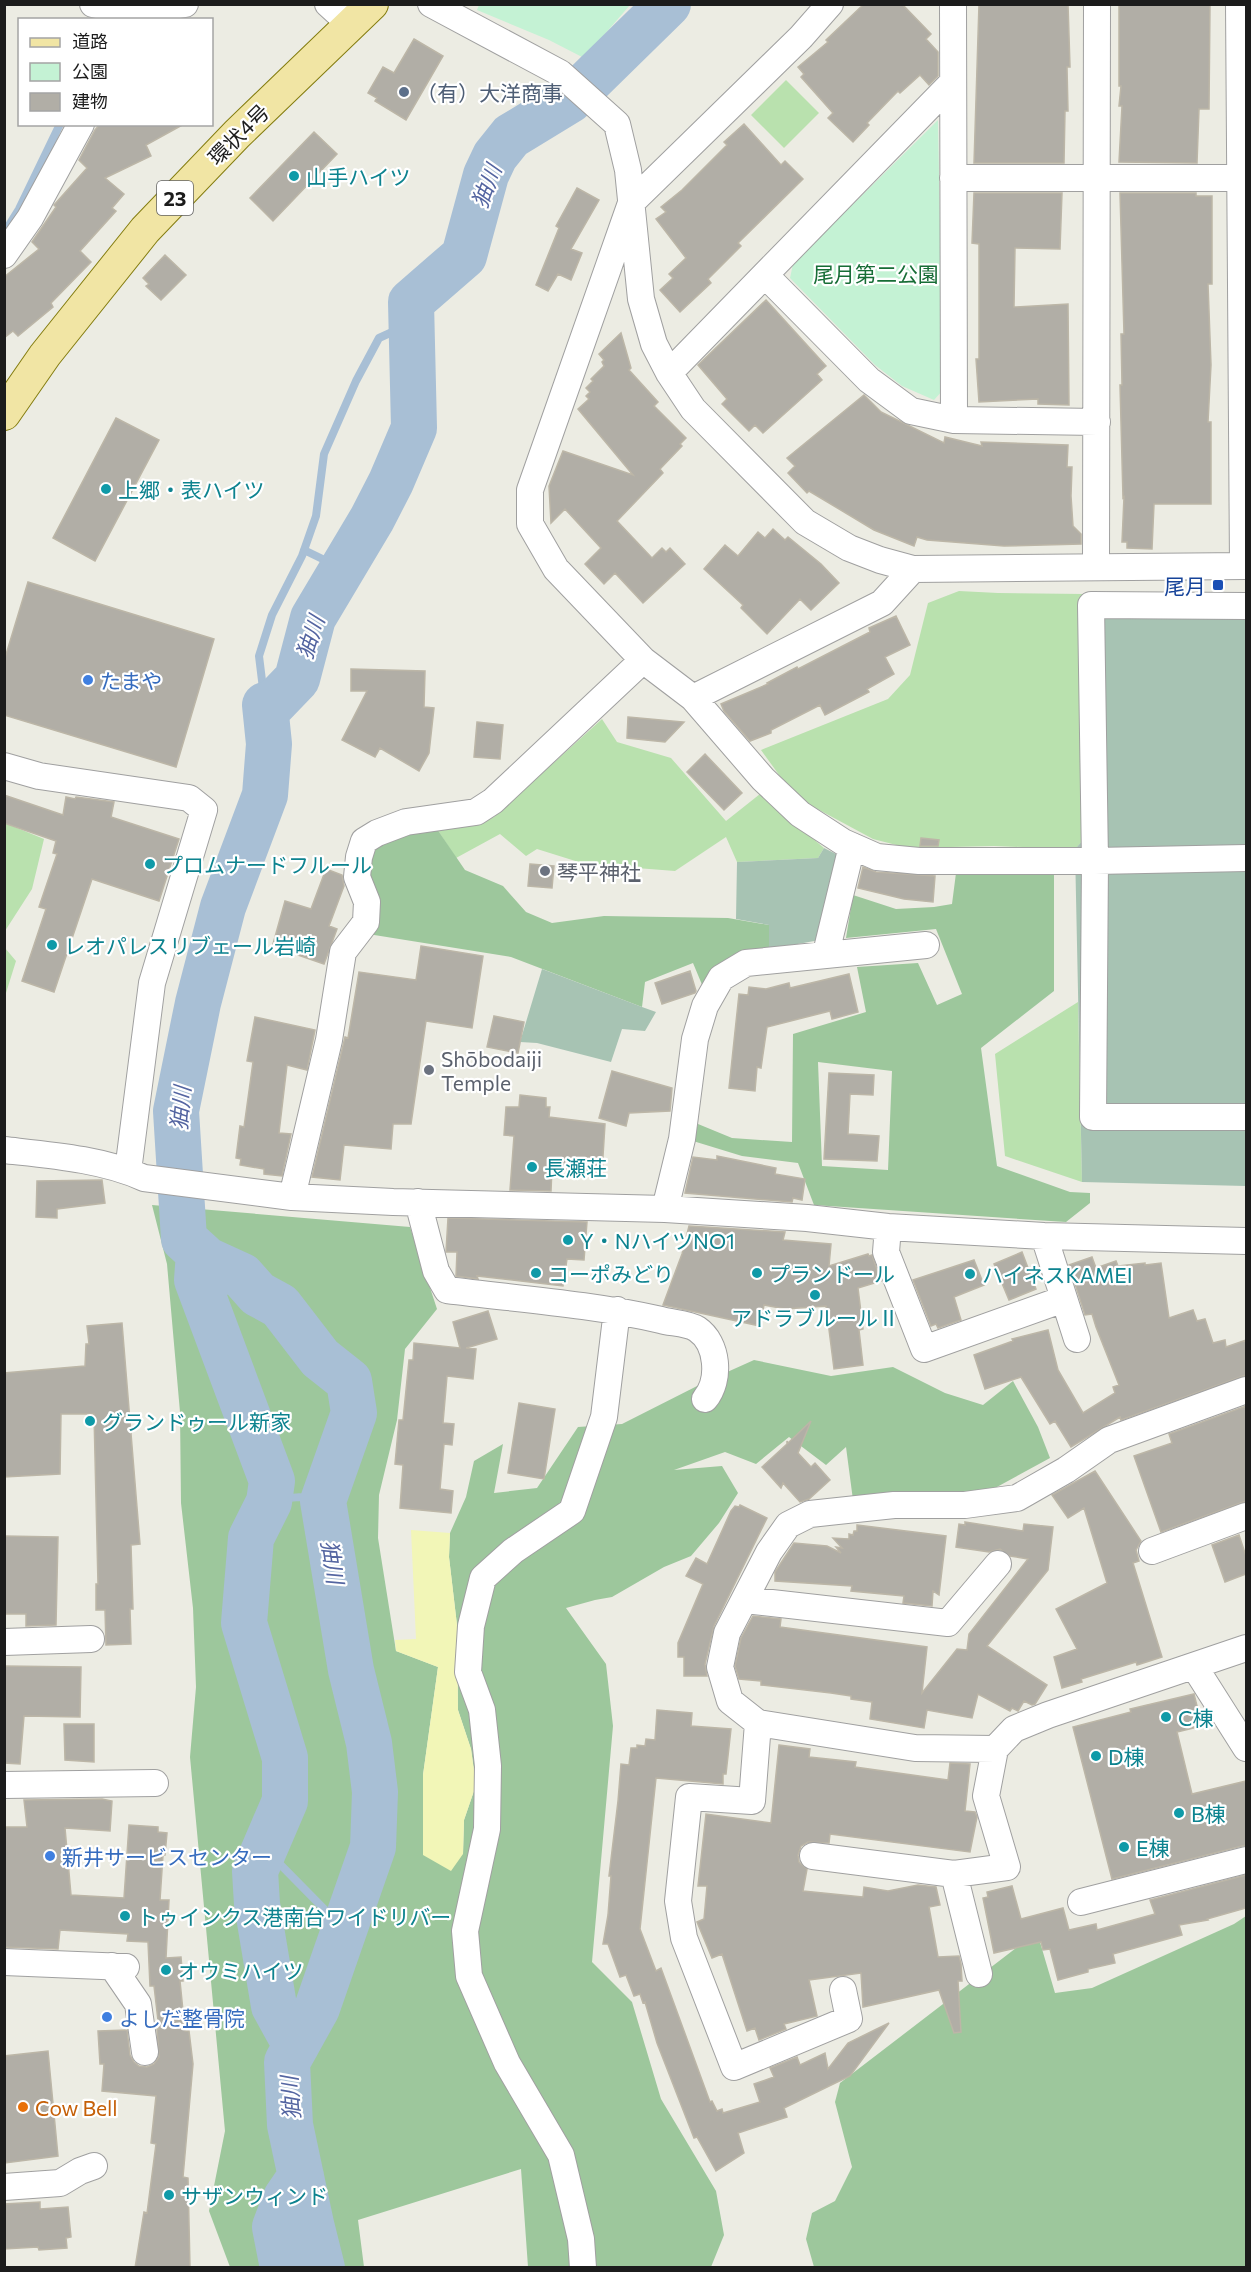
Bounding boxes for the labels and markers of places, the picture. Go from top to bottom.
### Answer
place label: （有）大洋商事 [416,80,563,105]
marker: （有）大洋商事 [397,85,411,99]
place label: 山手ハイツ [306,164,411,189]
marker: 山手ハイツ [287,169,301,183]
place label: 上郷・表ハイツ [118,477,265,502]
marker: 上郷・表ハイツ [99,482,113,496]
place label: 尾月 [1164,573,1206,598]
marker: 尾月 [1211,578,1225,592]
place label: たまや [100,668,162,693]
marker: たまや [81,673,95,687]
place label: プロムナードフルール [162,852,372,877]
marker: プロムナードフルール [143,857,157,871]
place label: 琴平神社 [557,859,641,884]
marker: 琴平神社 [538,864,552,878]
place label: レオパレスリブェール岩崎 [64,933,316,958]
marker: レオパレスリブェール岩崎 [45,938,59,952]
place label: Shōbodaiji Temple [441,1046,542,1095]
marker: Shōbodaiji Temple [422,1063,436,1077]
place label: 長瀬荘 [544,1155,607,1180]
marker: 長瀬荘 [525,1160,539,1174]
place label: Y・NハイツNO1 [580,1228,735,1253]
marker: Y・NハイツNO1 [561,1233,575,1247]
place label: コーポみどり [548,1261,674,1286]
place label: プランドール [769,1261,895,1286]
place label: ハイネスKAMEI [982,1262,1133,1287]
marker: コーポみどり [529,1266,543,1280]
marker: プランドール [750,1266,764,1280]
marker: ハイネスKAMEI [963,1267,977,1281]
marker: アドラブルールⅡ [808,1288,822,1302]
place label: アドラブルールⅡ [731,1305,899,1330]
place label: グランドゥール新家 [102,1409,291,1434]
marker: グランドゥール新家 [83,1414,97,1428]
place label: C棟 [1178,1705,1213,1730]
marker: C棟 [1159,1710,1173,1724]
place label: D棟 [1108,1744,1144,1769]
marker: D棟 [1089,1749,1103,1763]
place label: B棟 [1191,1801,1226,1826]
marker: B棟 [1172,1806,1186,1820]
place label: E棟 [1136,1835,1169,1860]
marker: E棟 [1117,1840,1131,1854]
place label: 新井サービスセンター [62,1844,272,1869]
marker: 新井サービスセンター [43,1849,57,1863]
place label: トゥインクス港南台ワイドリバー [137,1904,451,1929]
marker: トゥインクス港南台ワイドリバー [118,1909,132,1923]
place label: オウミハイツ [178,1958,304,1983]
marker: オウミハイツ [159,1963,173,1977]
place label: よしだ整骨院 [119,2005,245,2030]
marker: よしだ整骨院 [100,2010,114,2024]
place label: Cow Bell [35,2095,118,2120]
marker: Cow Bell [16,2100,30,2114]
place label: サザンウィンド [181,2183,328,2208]
marker: サザンウィンド [162,2188,176,2202]

